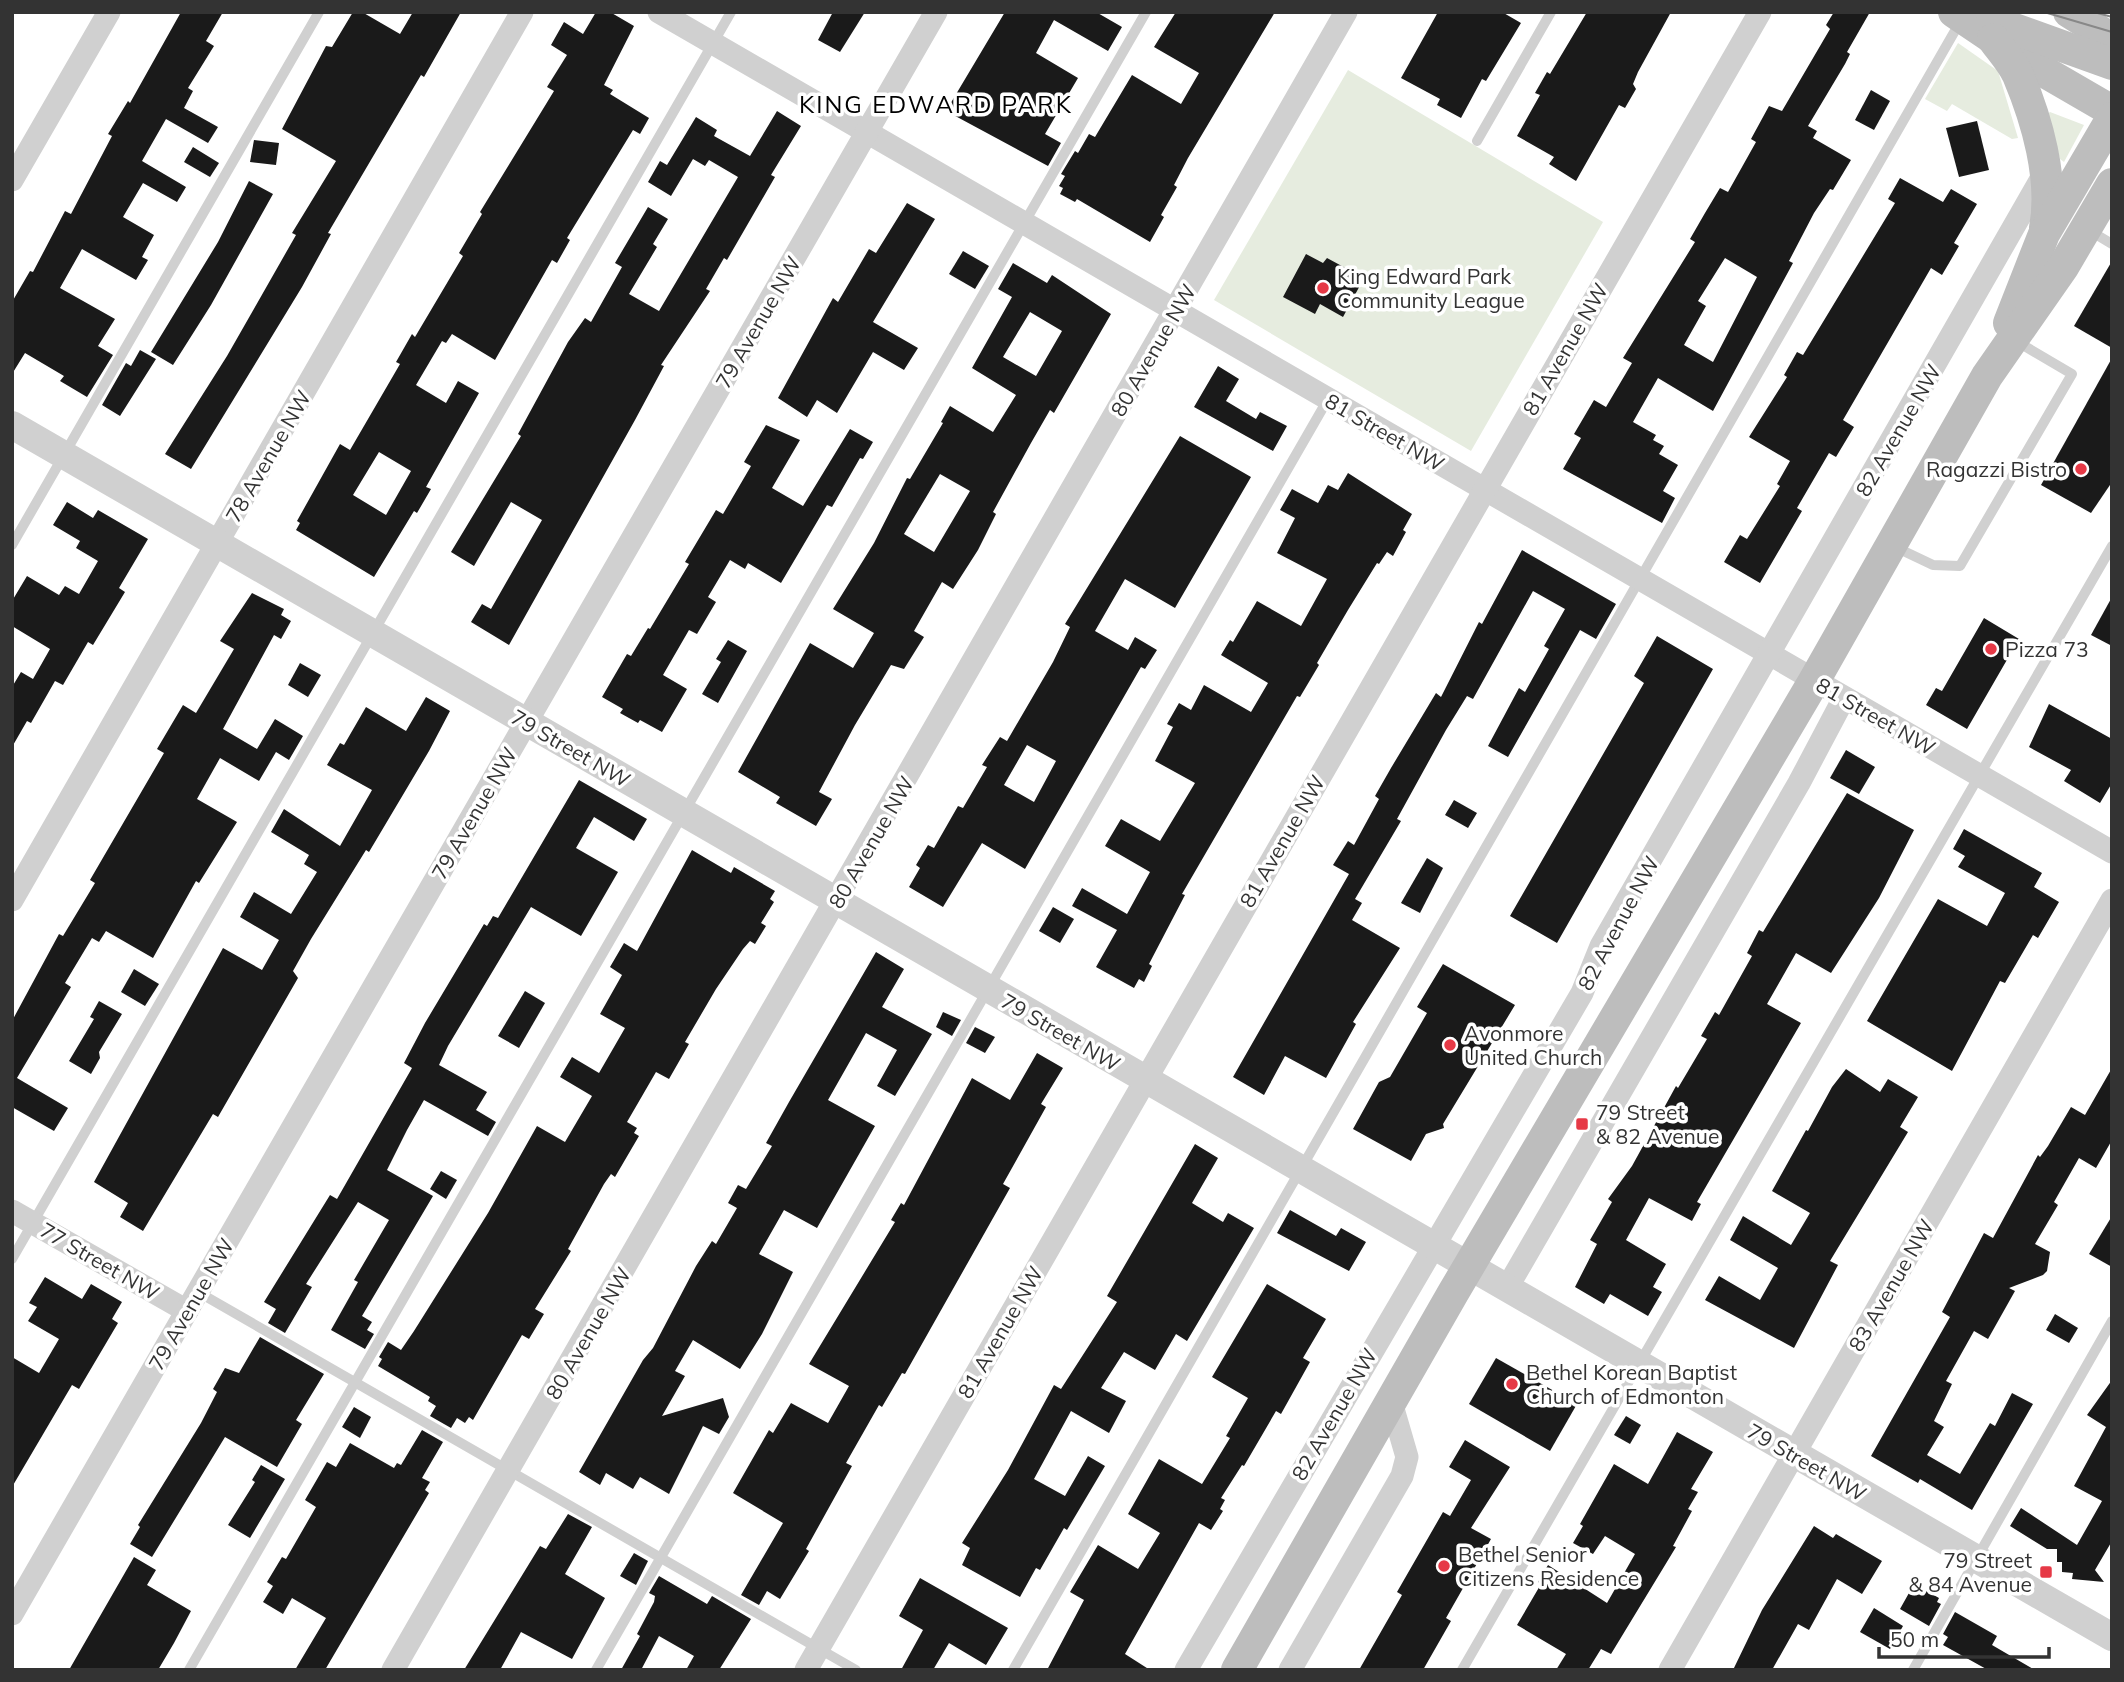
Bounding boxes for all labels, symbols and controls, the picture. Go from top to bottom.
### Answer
district label: KING EDWARD PARK [799,89,1073,119]
street label: 79 Avenue NW [710,251,806,393]
place label: King Edward Park Community League [1337,263,1525,313]
street label: 81 Avenue NW [1517,278,1613,420]
street label: 80 Avenue NW [1105,279,1201,421]
marker: King Edward Park Community League [1315,280,1331,296]
street label: 82 Avenue NW [1850,359,1946,501]
street label: 78 Avenue NW [220,385,316,527]
street label: 81 Street NW [1321,387,1449,477]
place label: Ragazzi Bistro [1926,456,2067,482]
marker: Ragazzi Bistro [2073,461,2089,477]
place label: Pizza 73 [2005,636,2089,662]
marker: Pizza 73 [1983,641,1999,657]
street label: 81 Street NW [1812,671,1940,761]
street label: 79 Street NW [507,703,635,793]
street label: 79 Avenue NW [426,742,522,884]
street label: 81 Avenue NW [1234,770,1330,912]
street label: 80 Avenue NW [823,771,919,913]
street label: 82 Avenue NW [1572,851,1664,995]
street label: 79 Street NW [997,987,1125,1077]
place label: Avonmore United Church [1464,1020,1602,1070]
marker: Avonmore United Church [1442,1037,1458,1053]
place label: 79 Street & 82 Avenue [1596,1099,1719,1149]
marker: 79 Street & 82 Avenue [1574,1116,1590,1132]
street label: 83 Avenue NW [1843,1214,1939,1356]
street label: 77 Street NW [36,1216,164,1306]
street label: 79 Avenue NW [143,1233,239,1375]
street label: 81 Avenue NW [952,1261,1048,1403]
street label: 80 Avenue NW [540,1262,636,1404]
street label: 82 Avenue NW [1286,1343,1382,1485]
place label: Bethel Korean Baptist Church of Edmonton [1526,1359,1737,1409]
marker: Bethel Korean Baptist Church of Edmonton [1504,1376,1520,1392]
street label: 79 Street NW [1743,1417,1871,1507]
place label: Bethel Senior Citizens Residence [1458,1541,1639,1591]
place label: 79 Street & 84 Avenue [1909,1547,2032,1597]
marker: Bethel Senior Citizens Residence [1436,1558,1452,1574]
marker: 79 Street & 84 Avenue [2038,1564,2054,1580]
scale bar [1879,1616,2049,1660]
text: 50 m [1890,1626,1939,1652]

